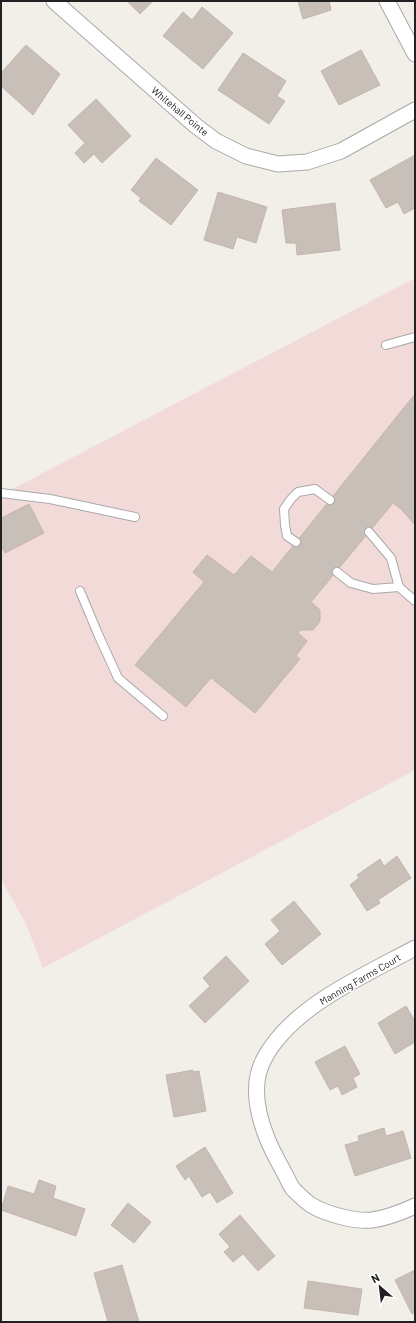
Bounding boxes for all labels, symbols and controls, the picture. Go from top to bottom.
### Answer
street label: Whitehall Pointe [149,84,211,138]
street label: Manning Farms Court [317,951,403,1007]
north arrow [360,1267,400,1307]
text: N [369,1270,381,1285]

